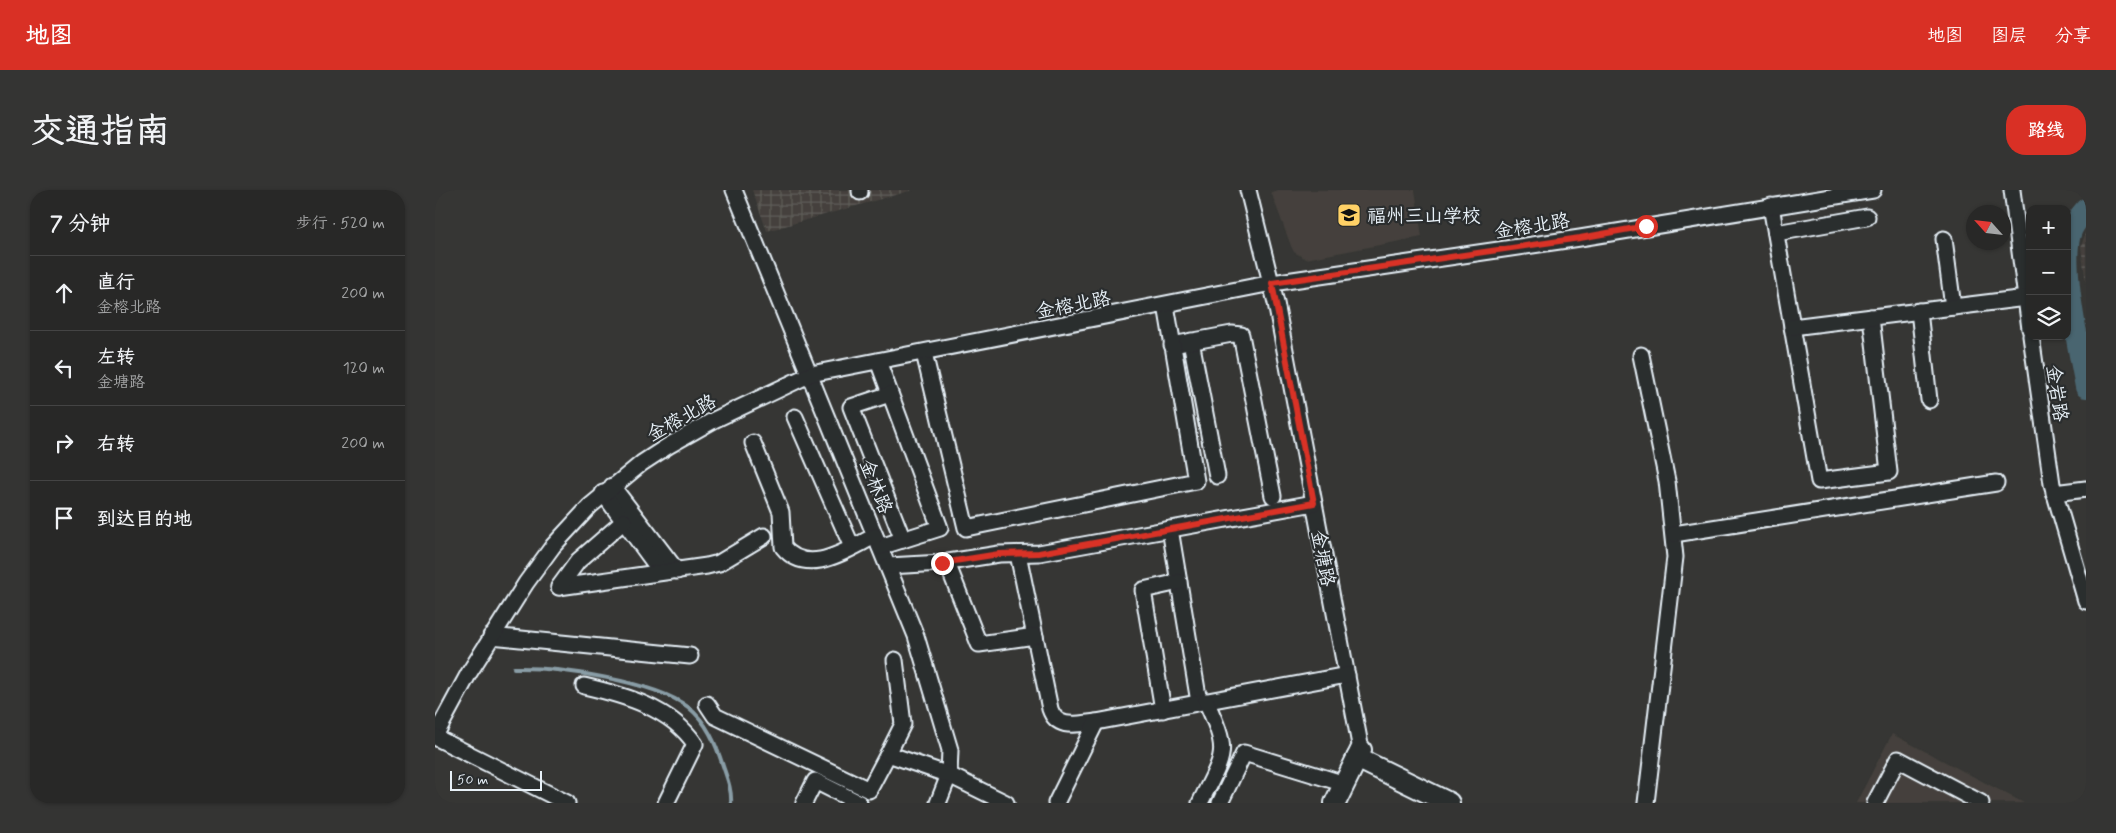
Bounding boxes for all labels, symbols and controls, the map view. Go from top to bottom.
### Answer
text: 地图 [25,21,73,52]
text: 地图 [1927,24,1963,48]
text: 图层 [1991,24,2027,48]
text: 分享 [2055,24,2091,48]
button: 路线 [2006,105,2086,155]
text: 交通指南 [30,109,170,155]
school or university icon: 福州三山学校 [1336,202,1362,228]
place label: 福州三山学校 [1367,204,1481,229]
north arrow [1966,205,2011,250]
map controls [2026,205,2071,340]
button: + [2026,205,2071,250]
street label: 金榕北路 [1493,208,1572,245]
text: 7 分钟 [50,210,110,238]
text: 步行 · 520 m [296,213,385,234]
route start [1635,215,1658,238]
button: − [2026,250,2071,295]
text: 直行 [97,270,135,295]
icon: ahead [50,279,78,307]
text: 200 m [341,283,385,304]
street label: 金榕北路 [1034,286,1113,325]
button: layers [2026,295,2071,340]
text: 金榕北路 [97,297,161,318]
text: 左转 [97,345,135,370]
icon: left [50,354,78,382]
text: 120 m [343,358,385,379]
street label: 金岩路 [2040,363,2073,423]
text: 金塘路 [97,372,145,393]
street label: 金榕北路 [642,389,721,448]
icon: right [50,429,78,457]
text: 右转 [97,432,135,457]
text: 200 m [341,433,385,454]
street label: 金林路 [853,455,898,518]
icon: arrive [50,504,78,532]
text: 到达目的地 [97,507,192,532]
street label: 金塘路 [1305,528,1340,589]
route end [931,552,954,575]
scale bar [450,768,543,791]
text: 50 m [457,771,488,789]

